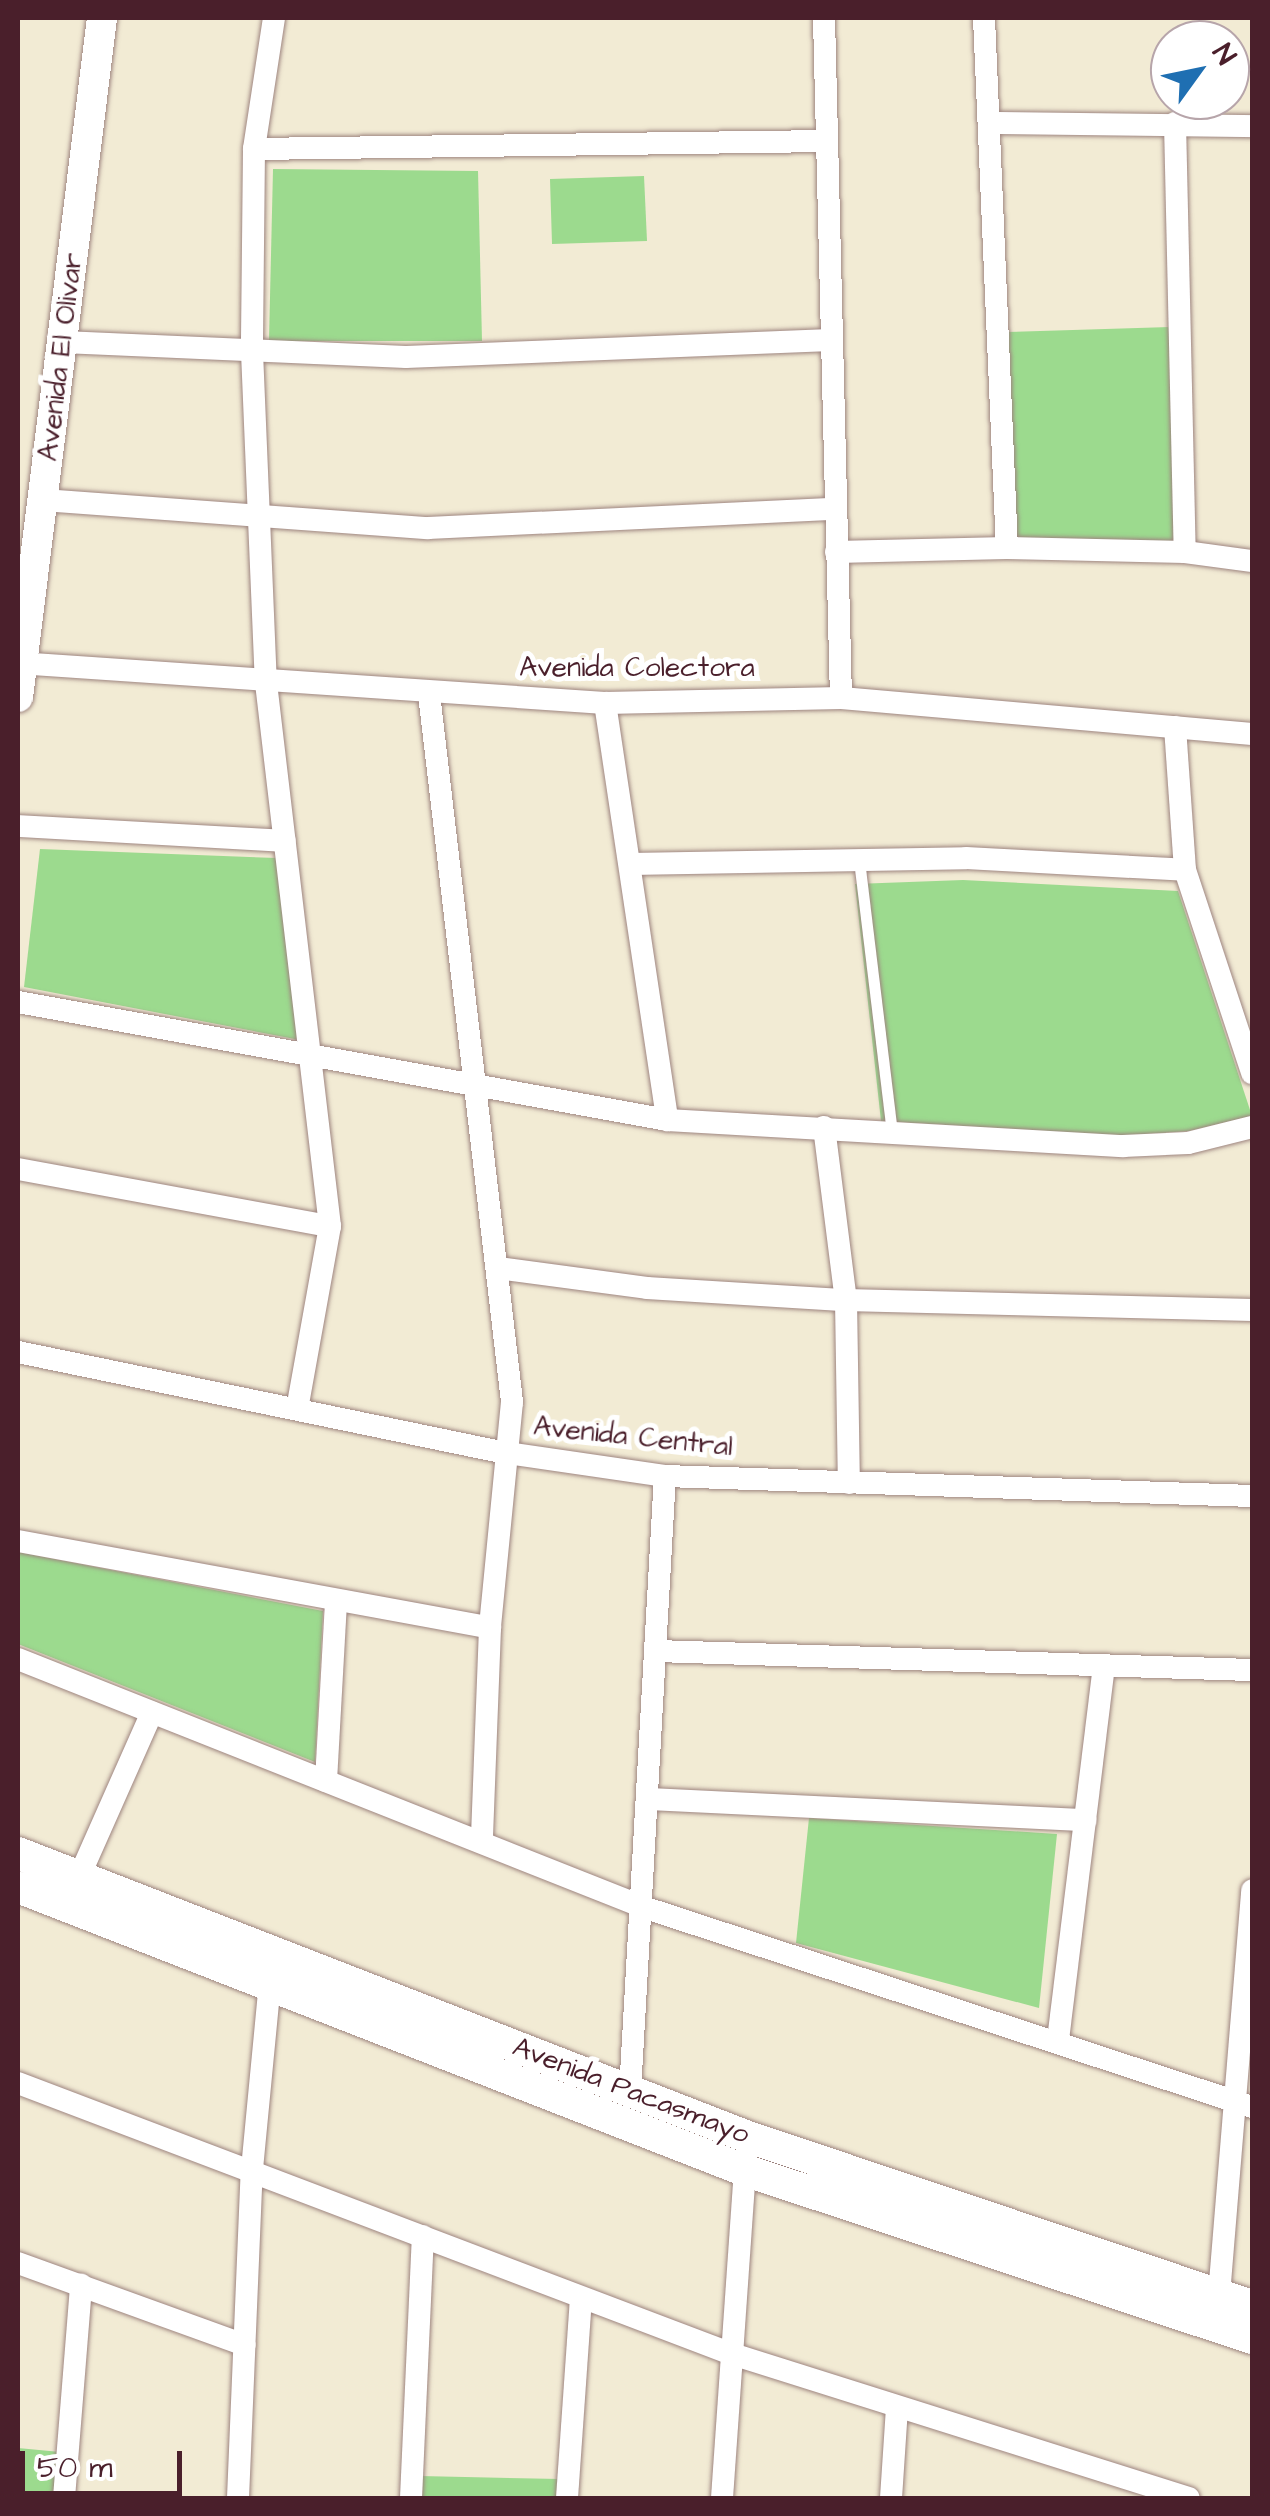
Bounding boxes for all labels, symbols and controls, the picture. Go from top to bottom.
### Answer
north arrow [1150,20,1250,120]
text: N [1203,36,1245,72]
street label: Avenida El Olivar [32,251,90,463]
street label: Avenida Colectora [519,651,755,685]
street label: Avenida Central [532,1410,734,1464]
street label: Avenida Pacasmayo [508,2030,754,2152]
scale bar [25,2431,188,2493]
text: 50 m [37,2447,113,2489]

